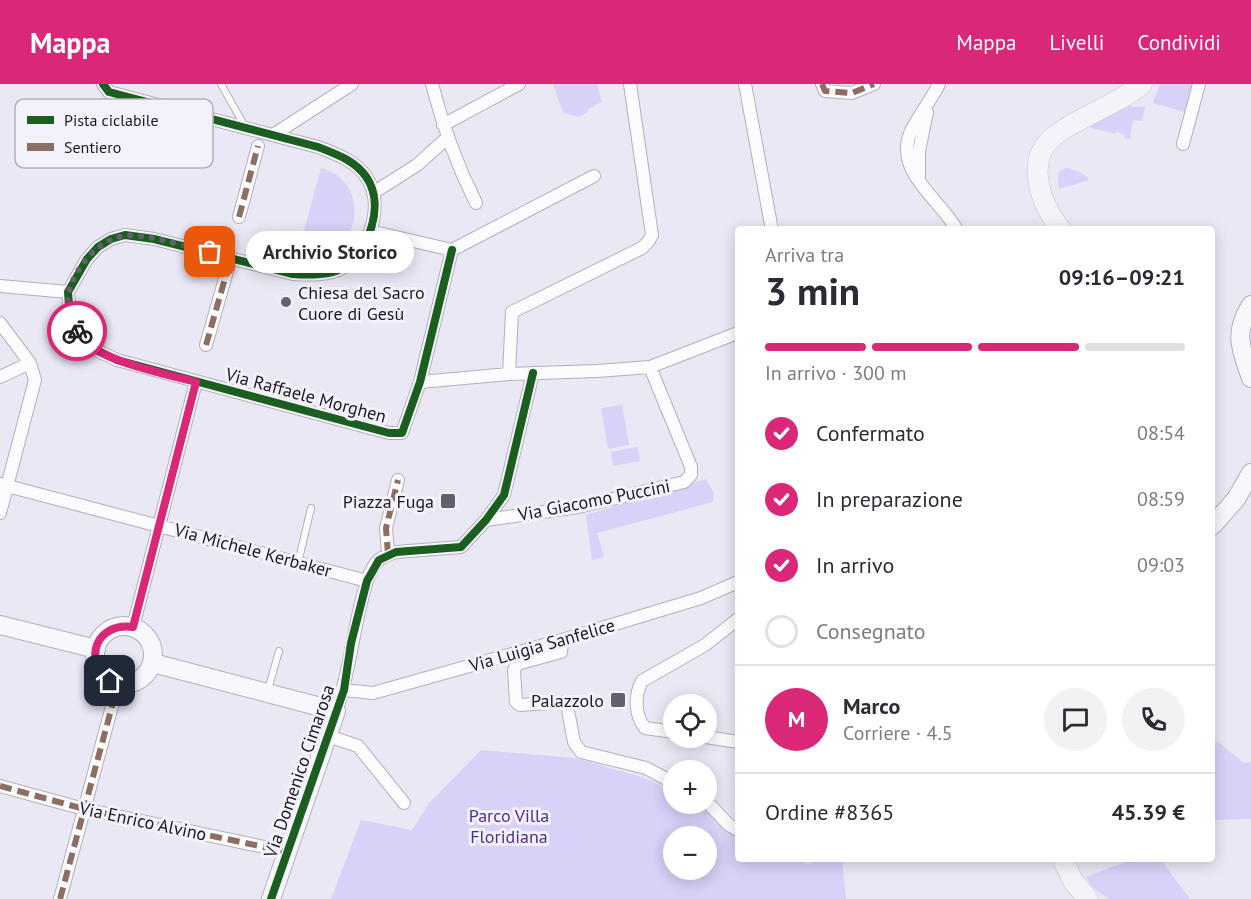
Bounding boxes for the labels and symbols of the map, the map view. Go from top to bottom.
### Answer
legend [15,99,213,168]
text: Pista ciclabile [64,110,159,130]
text: Sentiero [64,137,121,157]
pin [184,226,235,277]
callout: Archivio Storico [246,231,414,273]
place label: Chiesa del Sacro Cuore di Gesù [298,281,425,325]
marker: Chiesa del Sacro Cuore di Gesù [279,295,293,309]
courier [47,301,107,361]
street label: Via Raffaele Morghen [222,362,389,428]
street label: Via Giacomo Puccini [515,474,672,526]
place label: Piazza Fuga [343,490,434,513]
marker: Piazza Fuga [439,492,457,510]
street label: Via Michele Kerbaker [171,518,334,582]
street label: Via Luigia Sanfelice [466,613,617,677]
pin [84,655,135,706]
street label: Via Domenico Cimarosa [258,681,339,862]
place label: Palazzolo [531,689,604,712]
marker: Palazzolo [609,691,627,709]
street label: Via Enrico Alvino [76,796,209,846]
park label: Parco Villa Floridiana [469,804,549,848]

